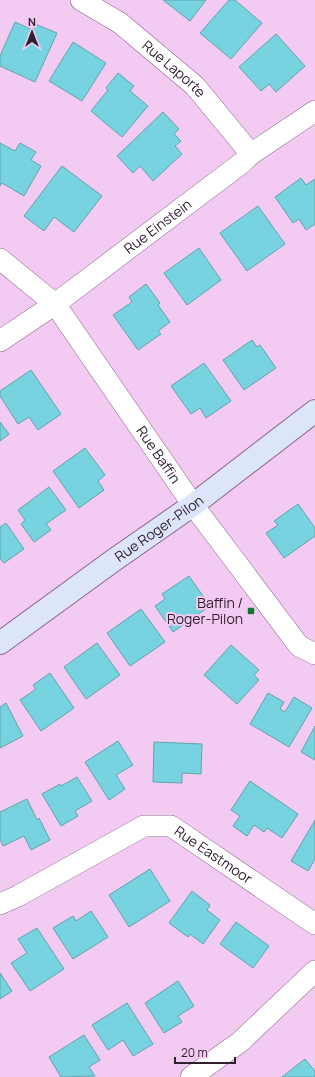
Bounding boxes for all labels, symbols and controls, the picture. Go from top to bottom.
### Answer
north arrow [12,12,52,52]
text: N [28,14,36,29]
street label: Rue Laporte [138,36,210,101]
street label: Rue Einstein [120,194,195,258]
street label: Rue Baffin [133,422,185,487]
street label: Rue Roger-Pilon [111,490,207,566]
place label: Baffin / Roger-Pilon [167,593,243,628]
marker: Baffin / Roger-Pilon [246,606,256,616]
street label: Rue Eastmoor [171,821,256,888]
scale bar [175,1039,235,1065]
text: 20 m [181,1044,208,1061]

